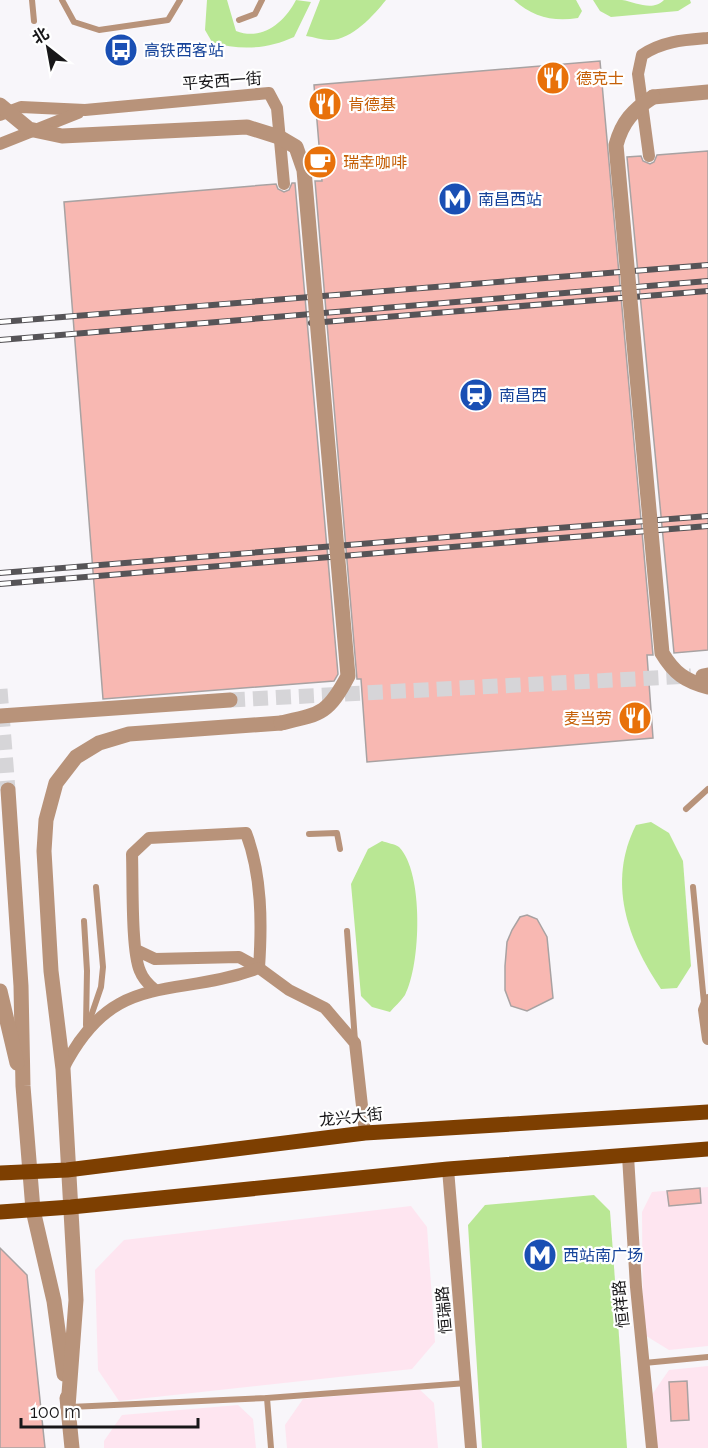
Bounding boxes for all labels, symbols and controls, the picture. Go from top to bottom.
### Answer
north arrow [18,18,78,78]
text: 北 [29,23,52,48]
bus stop icon: 高铁西客站 [103,32,139,68]
place label: 高铁西客站 [144,41,224,60]
restaurant icon: 德克士 [535,60,571,96]
street label: 平安西一街 [181,69,263,93]
place label: 德克士 [576,69,624,88]
restaurant icon: 肯德基 [307,86,343,122]
place label: 肯德基 [348,95,396,114]
cafe icon: 瑞幸咖啡 [302,144,338,180]
place label: 瑞幸咖啡 [343,153,407,172]
metro station icon: 南昌西站 [437,181,473,217]
place label: 南昌西站 [478,190,542,209]
station icon: 南昌西 [458,377,494,413]
place label: 南昌西 [499,386,547,405]
restaurant icon: 麦当劳 [617,700,653,736]
place label: 麦当劳 [564,709,612,728]
street label: 龙兴大街 [318,1104,384,1130]
metro station icon: 西站南广场 [522,1237,558,1273]
place label: 西站南广场 [563,1246,643,1265]
street label: 恒祥路 [609,1279,633,1329]
street label: 恒瑞路 [432,1285,456,1335]
scale bar [21,1391,198,1429]
text: 100 m [30,1401,81,1422]

